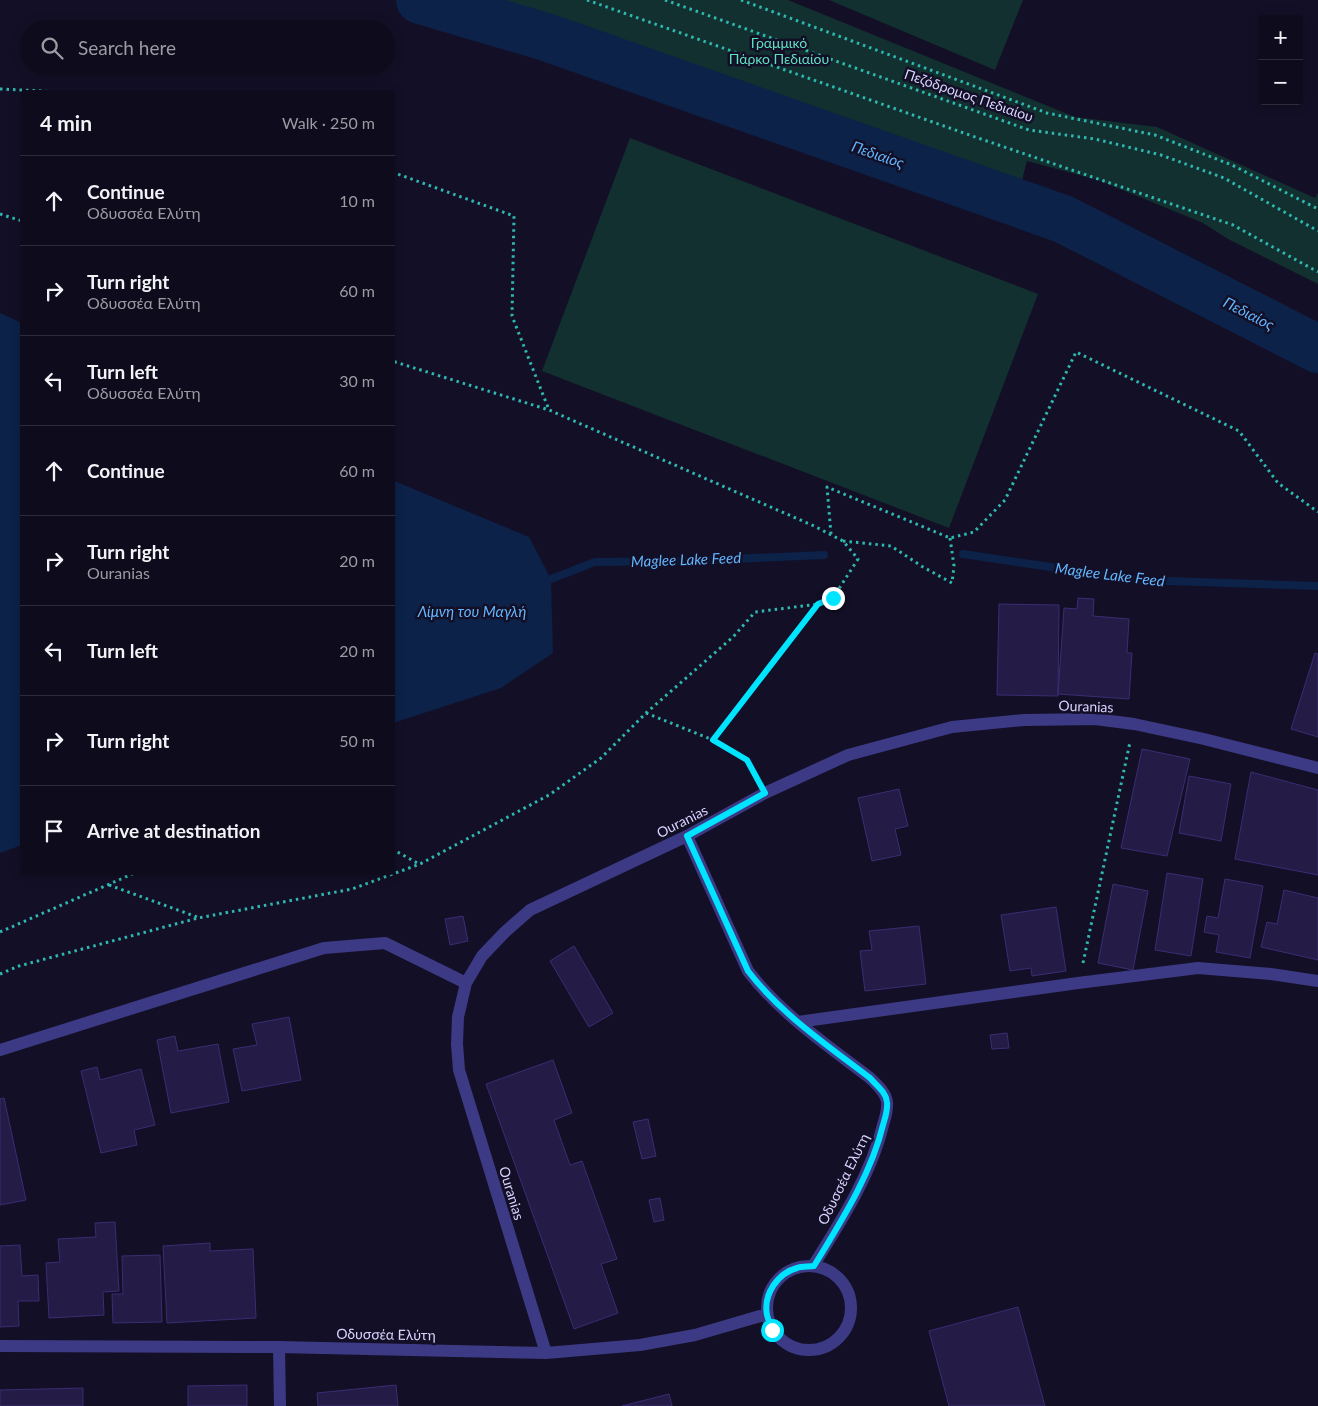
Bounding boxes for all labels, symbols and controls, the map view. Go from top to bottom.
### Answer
map controls [1258,15,1303,105]
button: + [1258,15,1303,60]
search box [20,20,395,75]
icon: search [38,34,66,62]
park label: Γραμμικό Πάρκο Πεδιαίου [729,34,829,67]
text: Search here [78,36,176,59]
button: − [1258,60,1303,105]
street label: Πεζόδρομος Πεδιαίου [902,65,1036,125]
text: 4 min [40,110,92,135]
text: Walk · 250 m [282,113,375,132]
water label: Πεδιαίος [849,137,907,172]
text: Continue [87,180,165,203]
icon: ahead [40,187,68,215]
text: 10 m [339,191,375,210]
text: Οδυσσέα Ελύτη [87,203,201,222]
text: Turn right [87,270,169,293]
icon: right [40,277,68,305]
text: 60 m [339,281,375,300]
text: Οδυσσέα Ελύτη [87,293,201,312]
water label: Πεδιαίος [1221,293,1278,334]
text: Turn left [87,360,158,383]
icon: left [40,367,68,395]
text: 30 m [339,371,375,390]
text: Οδυσσέα Ελύτη [87,383,201,402]
icon: ahead [40,457,68,485]
text: Continue [87,459,165,482]
text: 60 m [339,461,375,480]
text: Turn right [87,540,169,563]
icon: right [40,547,68,575]
water label: Maglee Lake Feed [631,548,741,570]
text: 20 m [339,551,375,570]
water label: Maglee Lake Feed [1054,558,1166,590]
text: Ouranias [87,563,150,582]
route end [822,587,845,610]
water label: Λίμνη του Μαγλή [417,602,526,620]
icon: left [40,637,68,665]
text: Turn left [87,639,158,662]
text: 20 m [339,641,375,660]
street label: Ouranias [1058,697,1114,715]
icon: right [40,727,68,755]
text: Turn right [87,729,169,752]
text: 50 m [339,731,375,750]
street label: Ouranias [654,801,710,841]
icon: arrive [40,817,68,845]
text: Arrive at destination [87,819,260,842]
street label: Οδυσσέα Ελύτη [814,1131,872,1227]
street label: Ouranias [496,1164,528,1222]
route start [761,1319,784,1342]
street label: Οδυσσέα Ελύτη [336,1325,436,1343]

